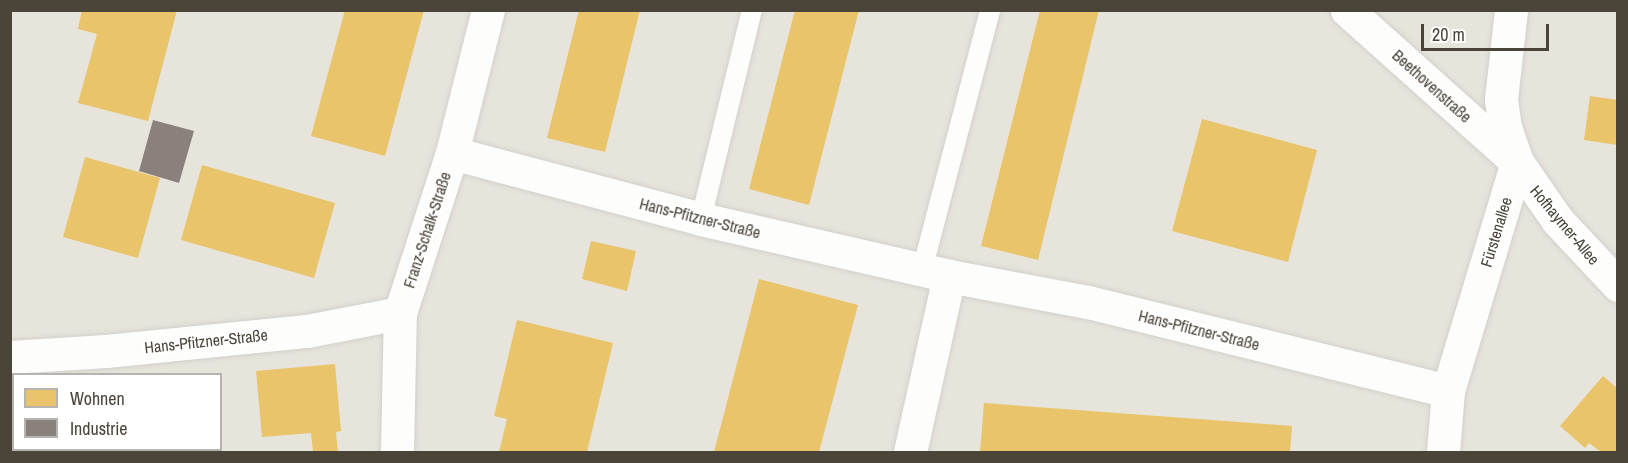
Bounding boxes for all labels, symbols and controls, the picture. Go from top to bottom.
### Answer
scale bar [1424,12,1552,50]
text: 20 m [1432,22,1465,47]
street label: Beethovenstraße [1388,45,1476,127]
street label: Franz-Schalk-Straße [399,169,455,291]
street label: Hofhaymer-Allee [1526,181,1604,269]
street label: Hans-Pfitzner-Straße [638,194,762,242]
street label: Fürstenallee [1476,195,1516,269]
street label: Hans-Pfitzner-Straße [1137,306,1261,354]
street label: Hans-Pfitzner-Straße [143,325,269,357]
legend [12,373,222,451]
text: Wohnen [70,386,125,411]
text: Industrie [70,416,127,441]

